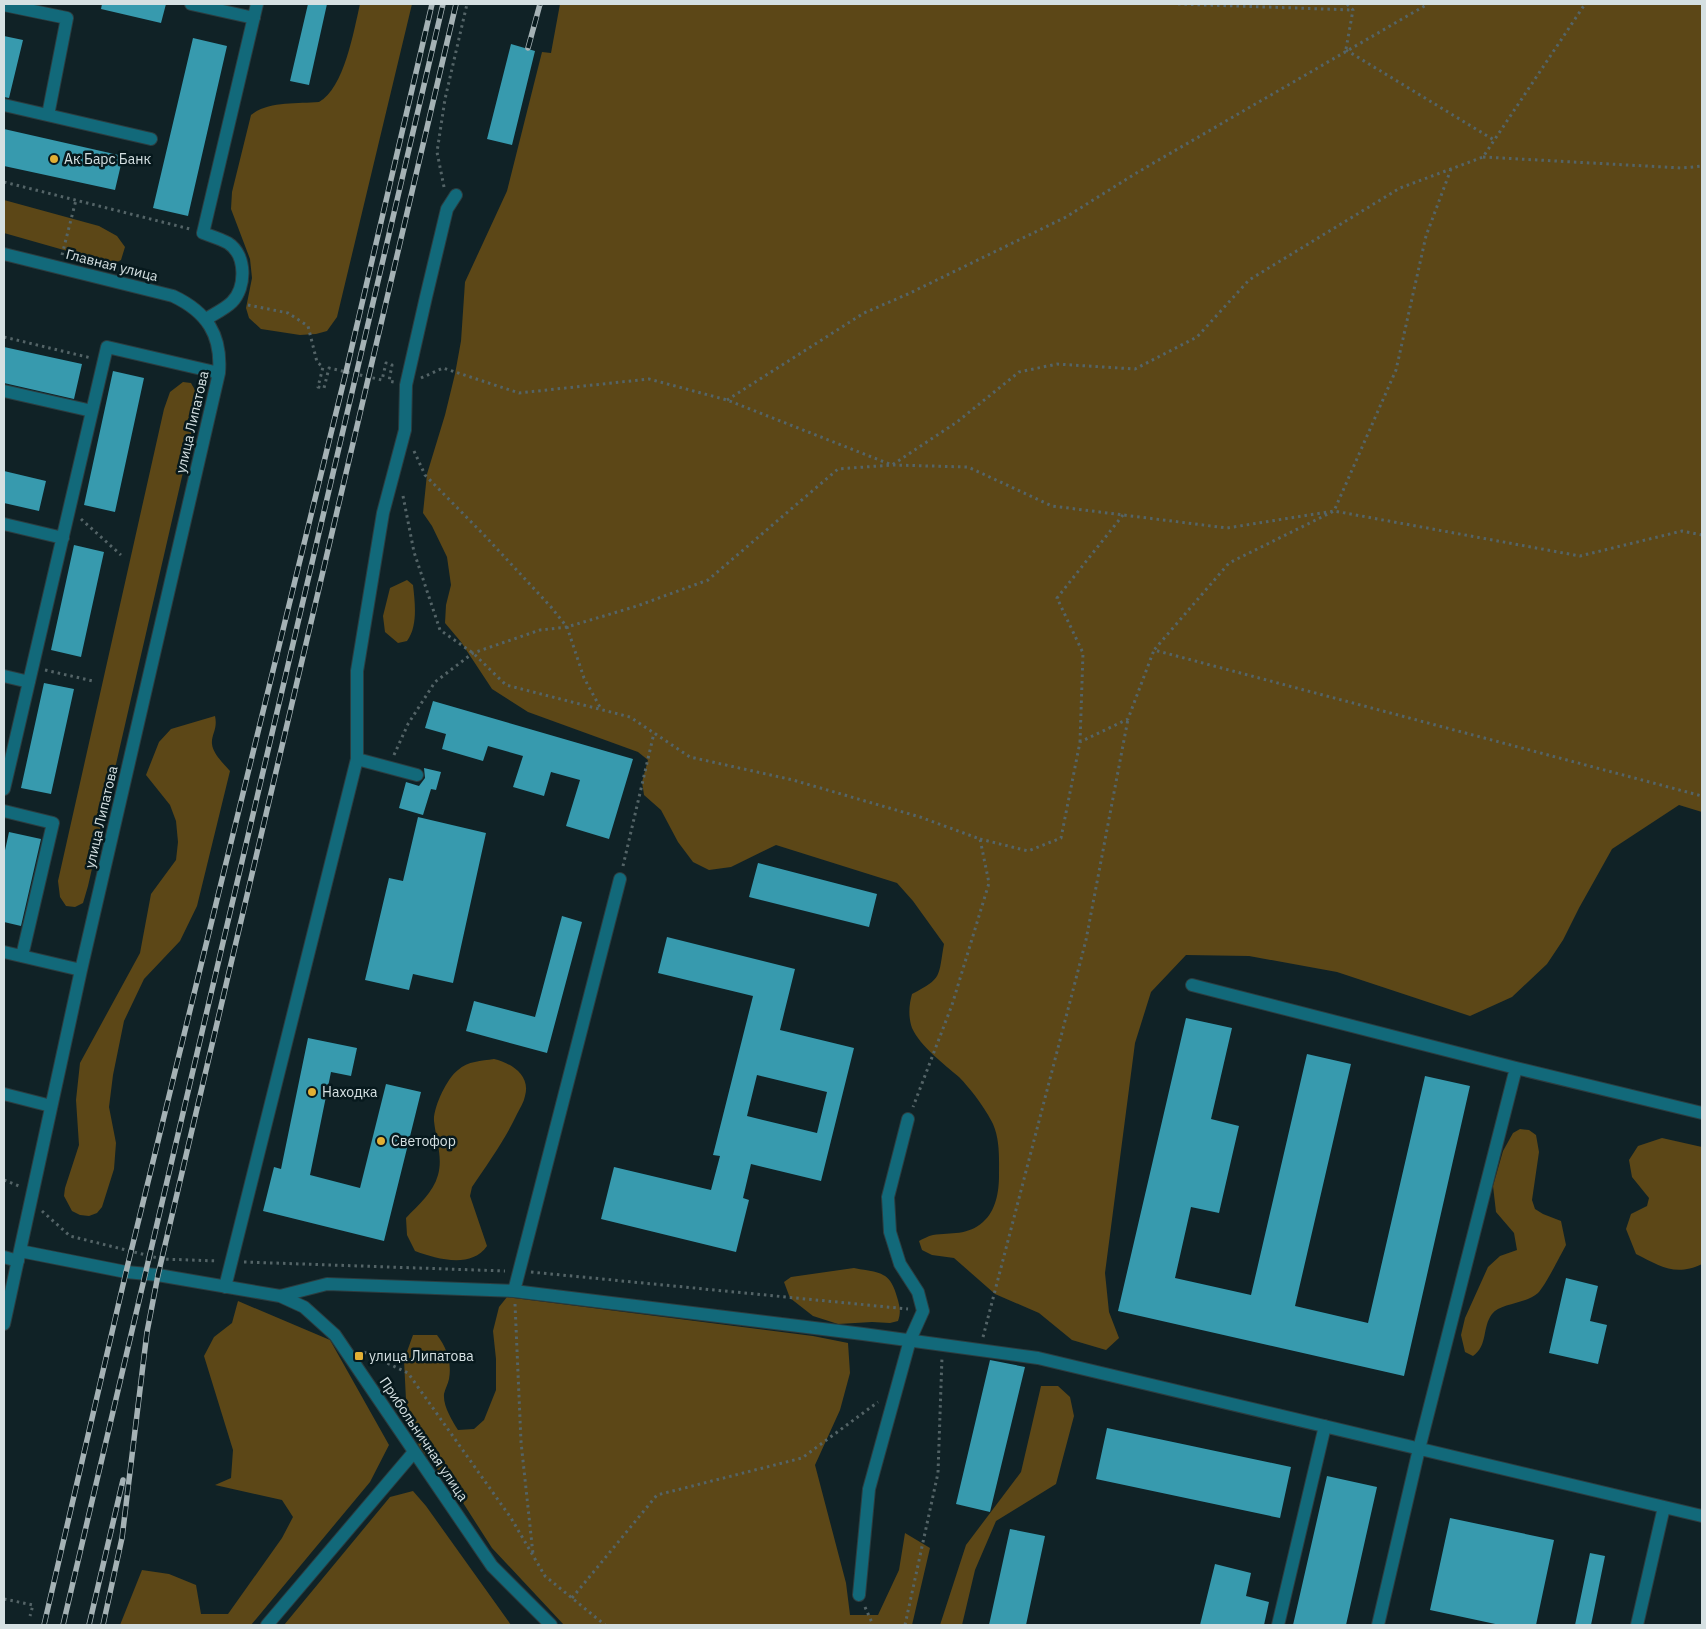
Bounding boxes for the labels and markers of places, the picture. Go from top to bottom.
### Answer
place label: Ак Барс Банк [64,150,151,168]
marker: Ак Барс Банк [48,153,60,165]
place label: Находка [322,1083,378,1101]
marker: Находка [306,1086,318,1098]
place label: Светофор [391,1132,456,1150]
marker: Светофор [375,1135,387,1147]
place label: улица Липатова [369,1347,474,1365]
marker: улица Липатова [353,1350,365,1362]

